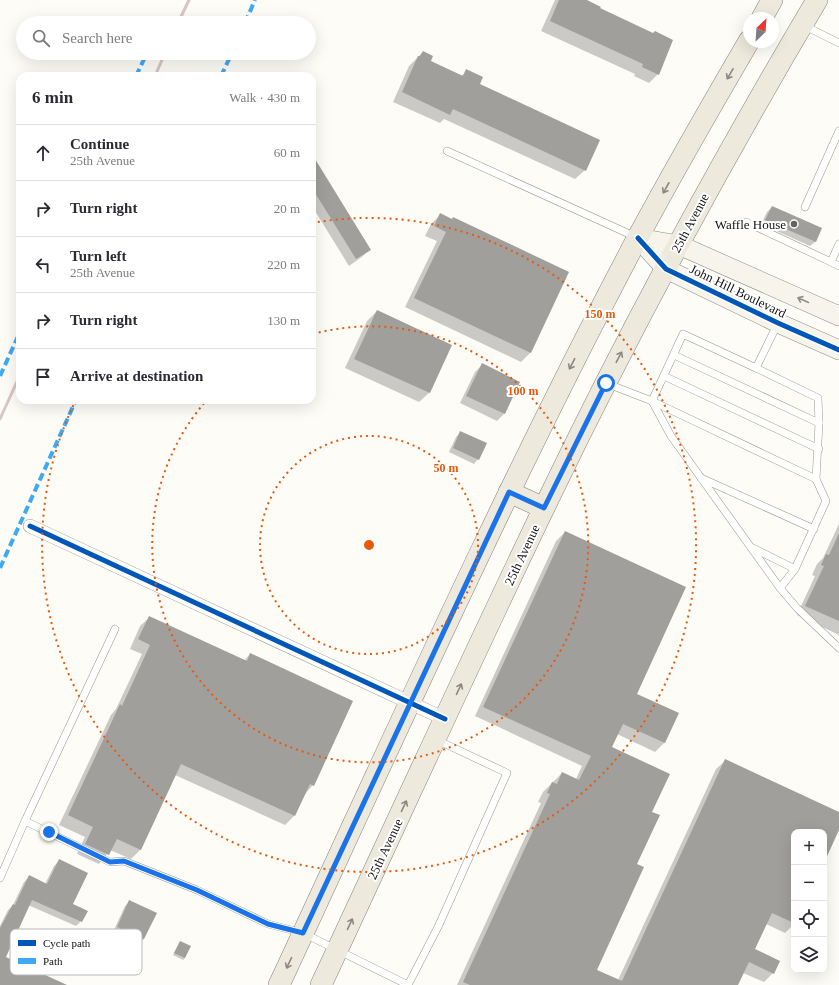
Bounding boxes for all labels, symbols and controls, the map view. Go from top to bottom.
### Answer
north arrow [743,12,779,48]
search box [16,16,316,60]
icon: search [30,27,52,49]
text: Search here [62,30,132,46]
one-way arrow [725,68,733,80]
text: 6 min [32,88,73,107]
text: Walk · 430 m [229,90,300,105]
text: Continue [70,136,129,152]
icon: ahead [32,142,54,164]
text: 60 m [274,145,300,160]
text: 25th Avenue [70,153,135,168]
one-way arrow [661,181,669,193]
street label: 25th Avenue [668,191,712,255]
icon: right [32,198,54,220]
text: Turn right [70,200,137,216]
text: 20 m [274,201,300,216]
place label: Waffle House [715,217,786,232]
marker: Waffle House [789,219,799,229]
text: Turn left [70,248,127,264]
icon: left [32,254,54,276]
text: 220 m [267,257,300,272]
street label: John Hill Boulevard [687,261,789,321]
text: 25th Avenue [70,265,135,280]
one-way arrow [798,296,810,304]
text: 150 m [585,307,616,321]
icon: right [32,310,54,332]
text: Turn right [70,312,137,328]
text: 130 m [267,313,300,328]
one-way arrow [616,351,624,363]
one-way arrow [568,358,575,370]
icon: arrive [32,366,54,388]
text: Arrive at destination [70,368,203,384]
route start [597,374,615,392]
text: 100 m [508,384,539,398]
text: 50 m [434,461,459,475]
street label: 25th Avenue [501,522,543,588]
centre of rings [362,538,376,552]
one-way arrow [456,683,463,695]
one-way arrow [401,801,409,813]
street label: 25th Avenue [364,816,406,882]
route end [40,823,58,841]
map controls [791,829,827,973]
button: + [791,829,827,865]
button: − [791,865,827,901]
button: locate [791,901,827,937]
one-way arrow [347,919,354,931]
legend [10,929,142,975]
text: Cycle path [43,937,91,949]
button: layers [791,937,827,973]
text: Path [43,955,63,967]
one-way arrow [285,956,292,968]

